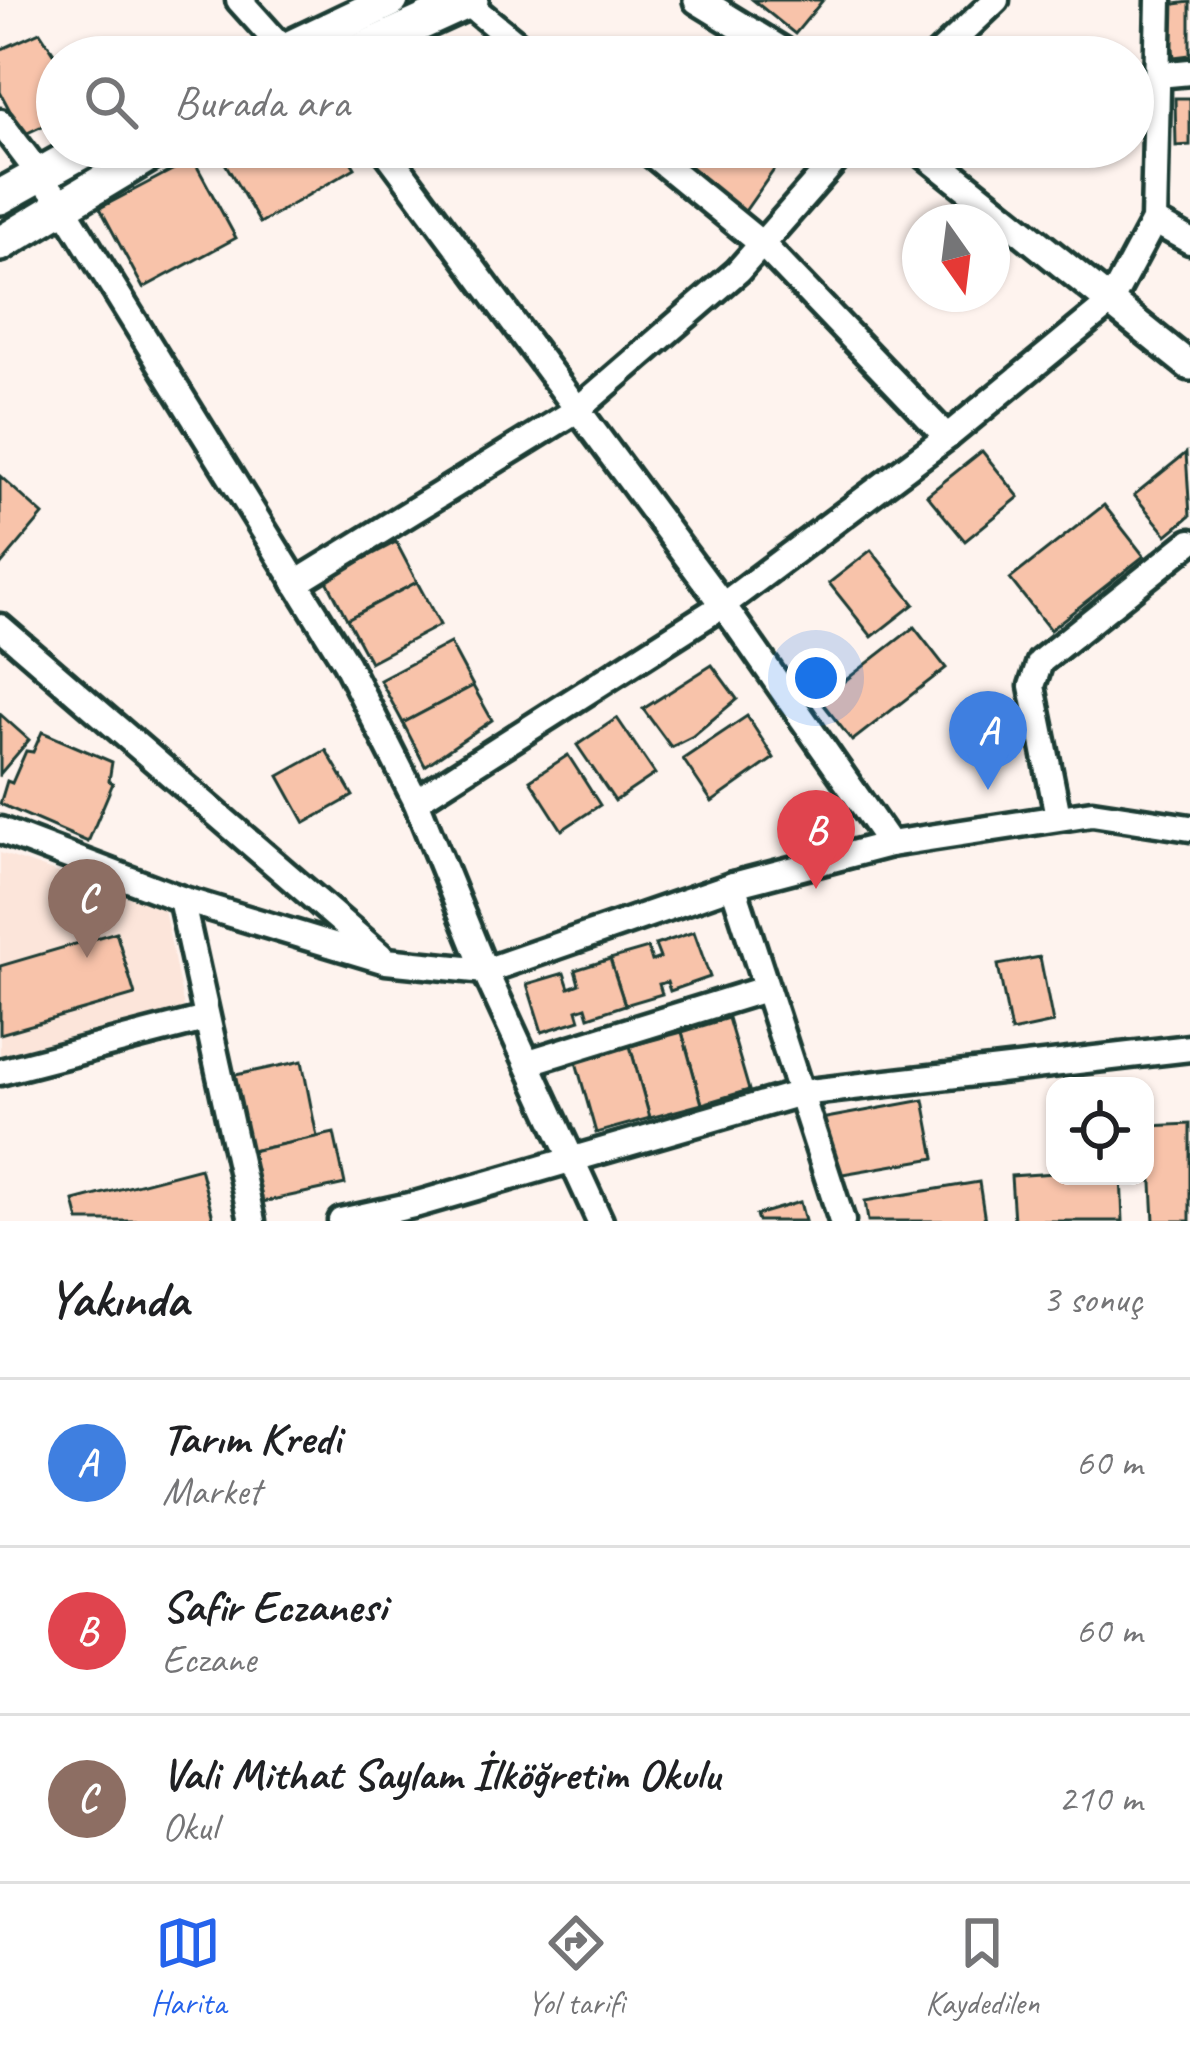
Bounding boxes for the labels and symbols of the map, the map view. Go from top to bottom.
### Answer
north arrow [902,204,1010,312]
your location [786,648,846,708]
pin: A [949,691,1027,790]
pin: B [777,790,855,889]
pin: C [48,859,126,958]

